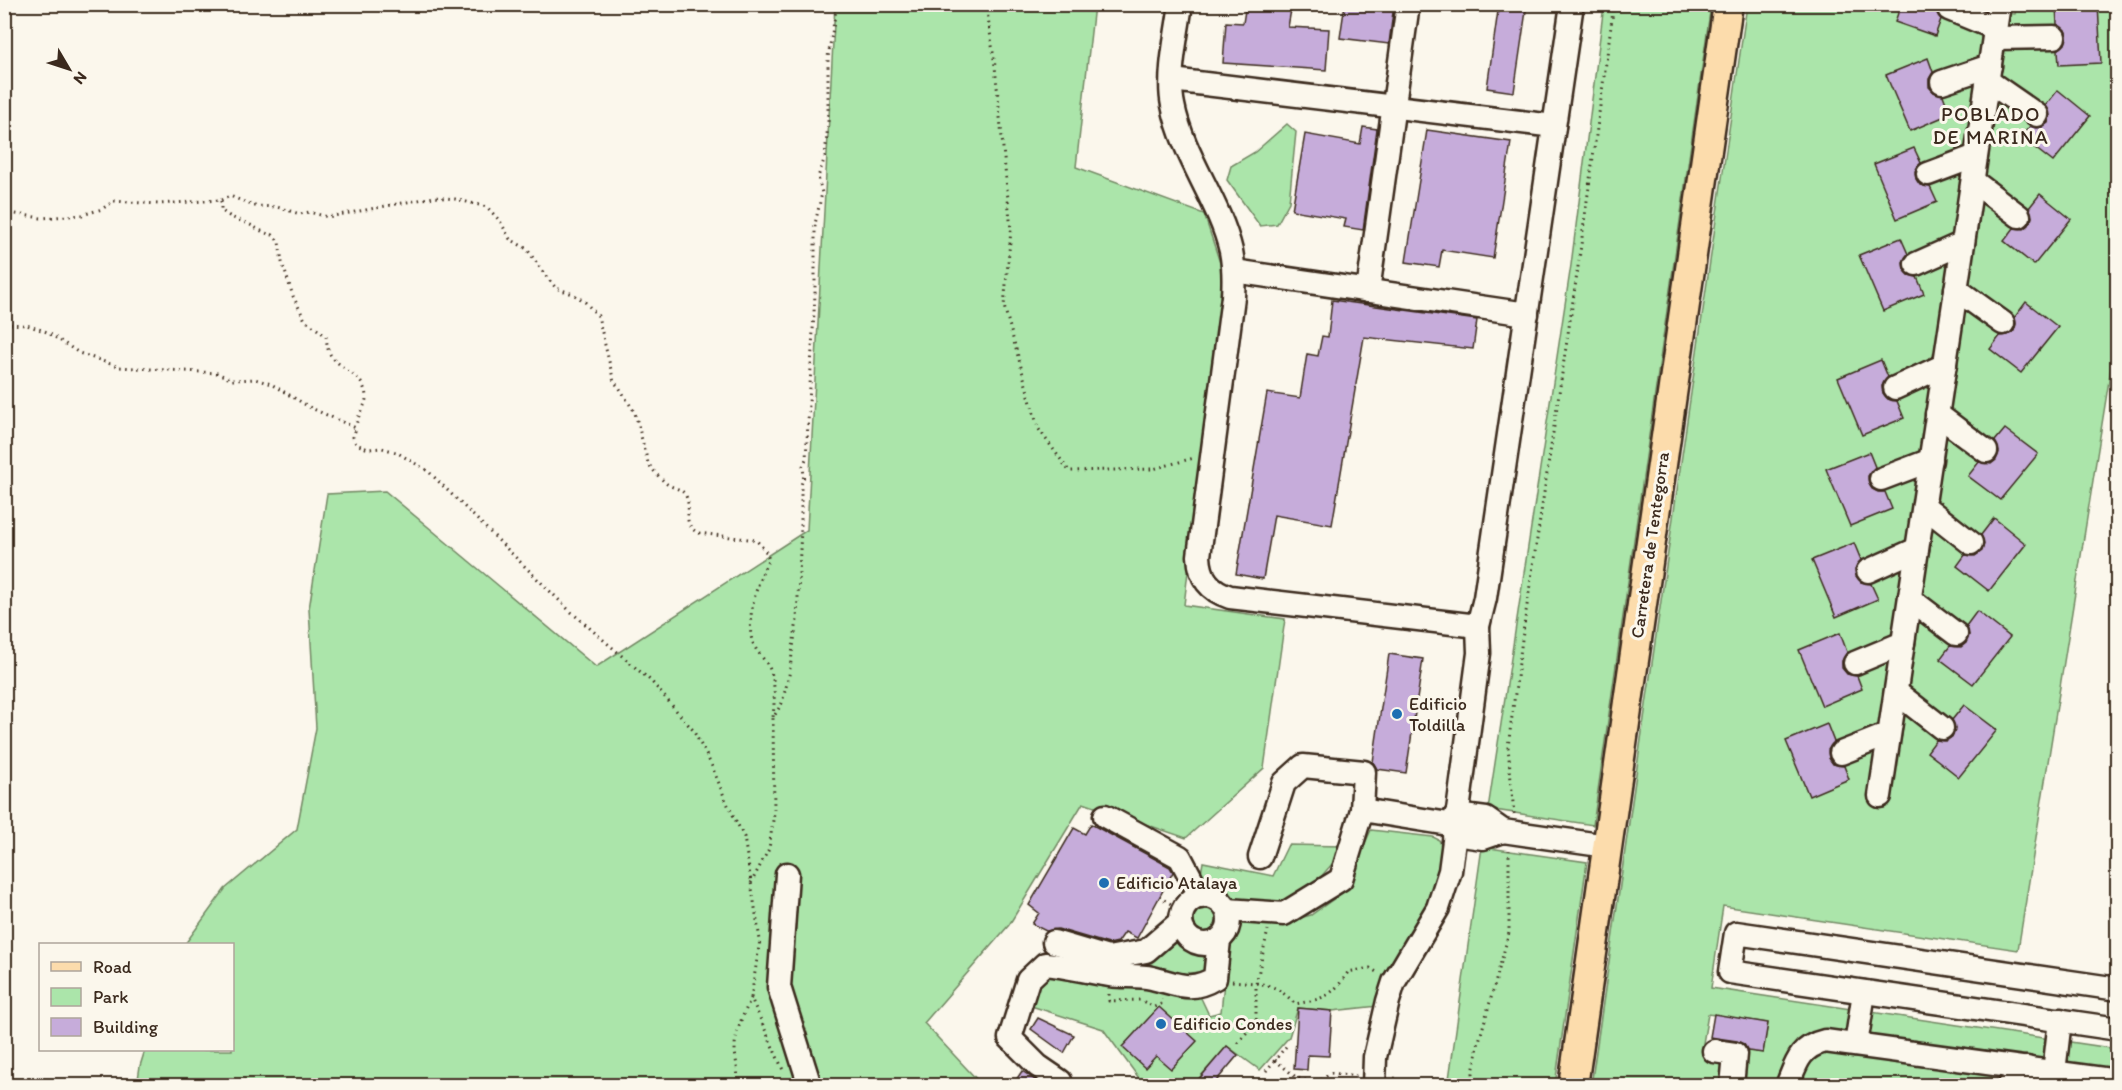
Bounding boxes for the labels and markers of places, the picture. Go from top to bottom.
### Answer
place label: Edificio Toldilla [1409,693,1467,736]
marker: Edificio Toldilla [1390,707,1404,721]
place label: Edificio Atalaya [1116,872,1238,894]
marker: Edificio Atalaya [1097,876,1111,890]
place label: Edificio Condes [1173,1013,1292,1035]
marker: Edificio Condes [1154,1017,1168,1031]

